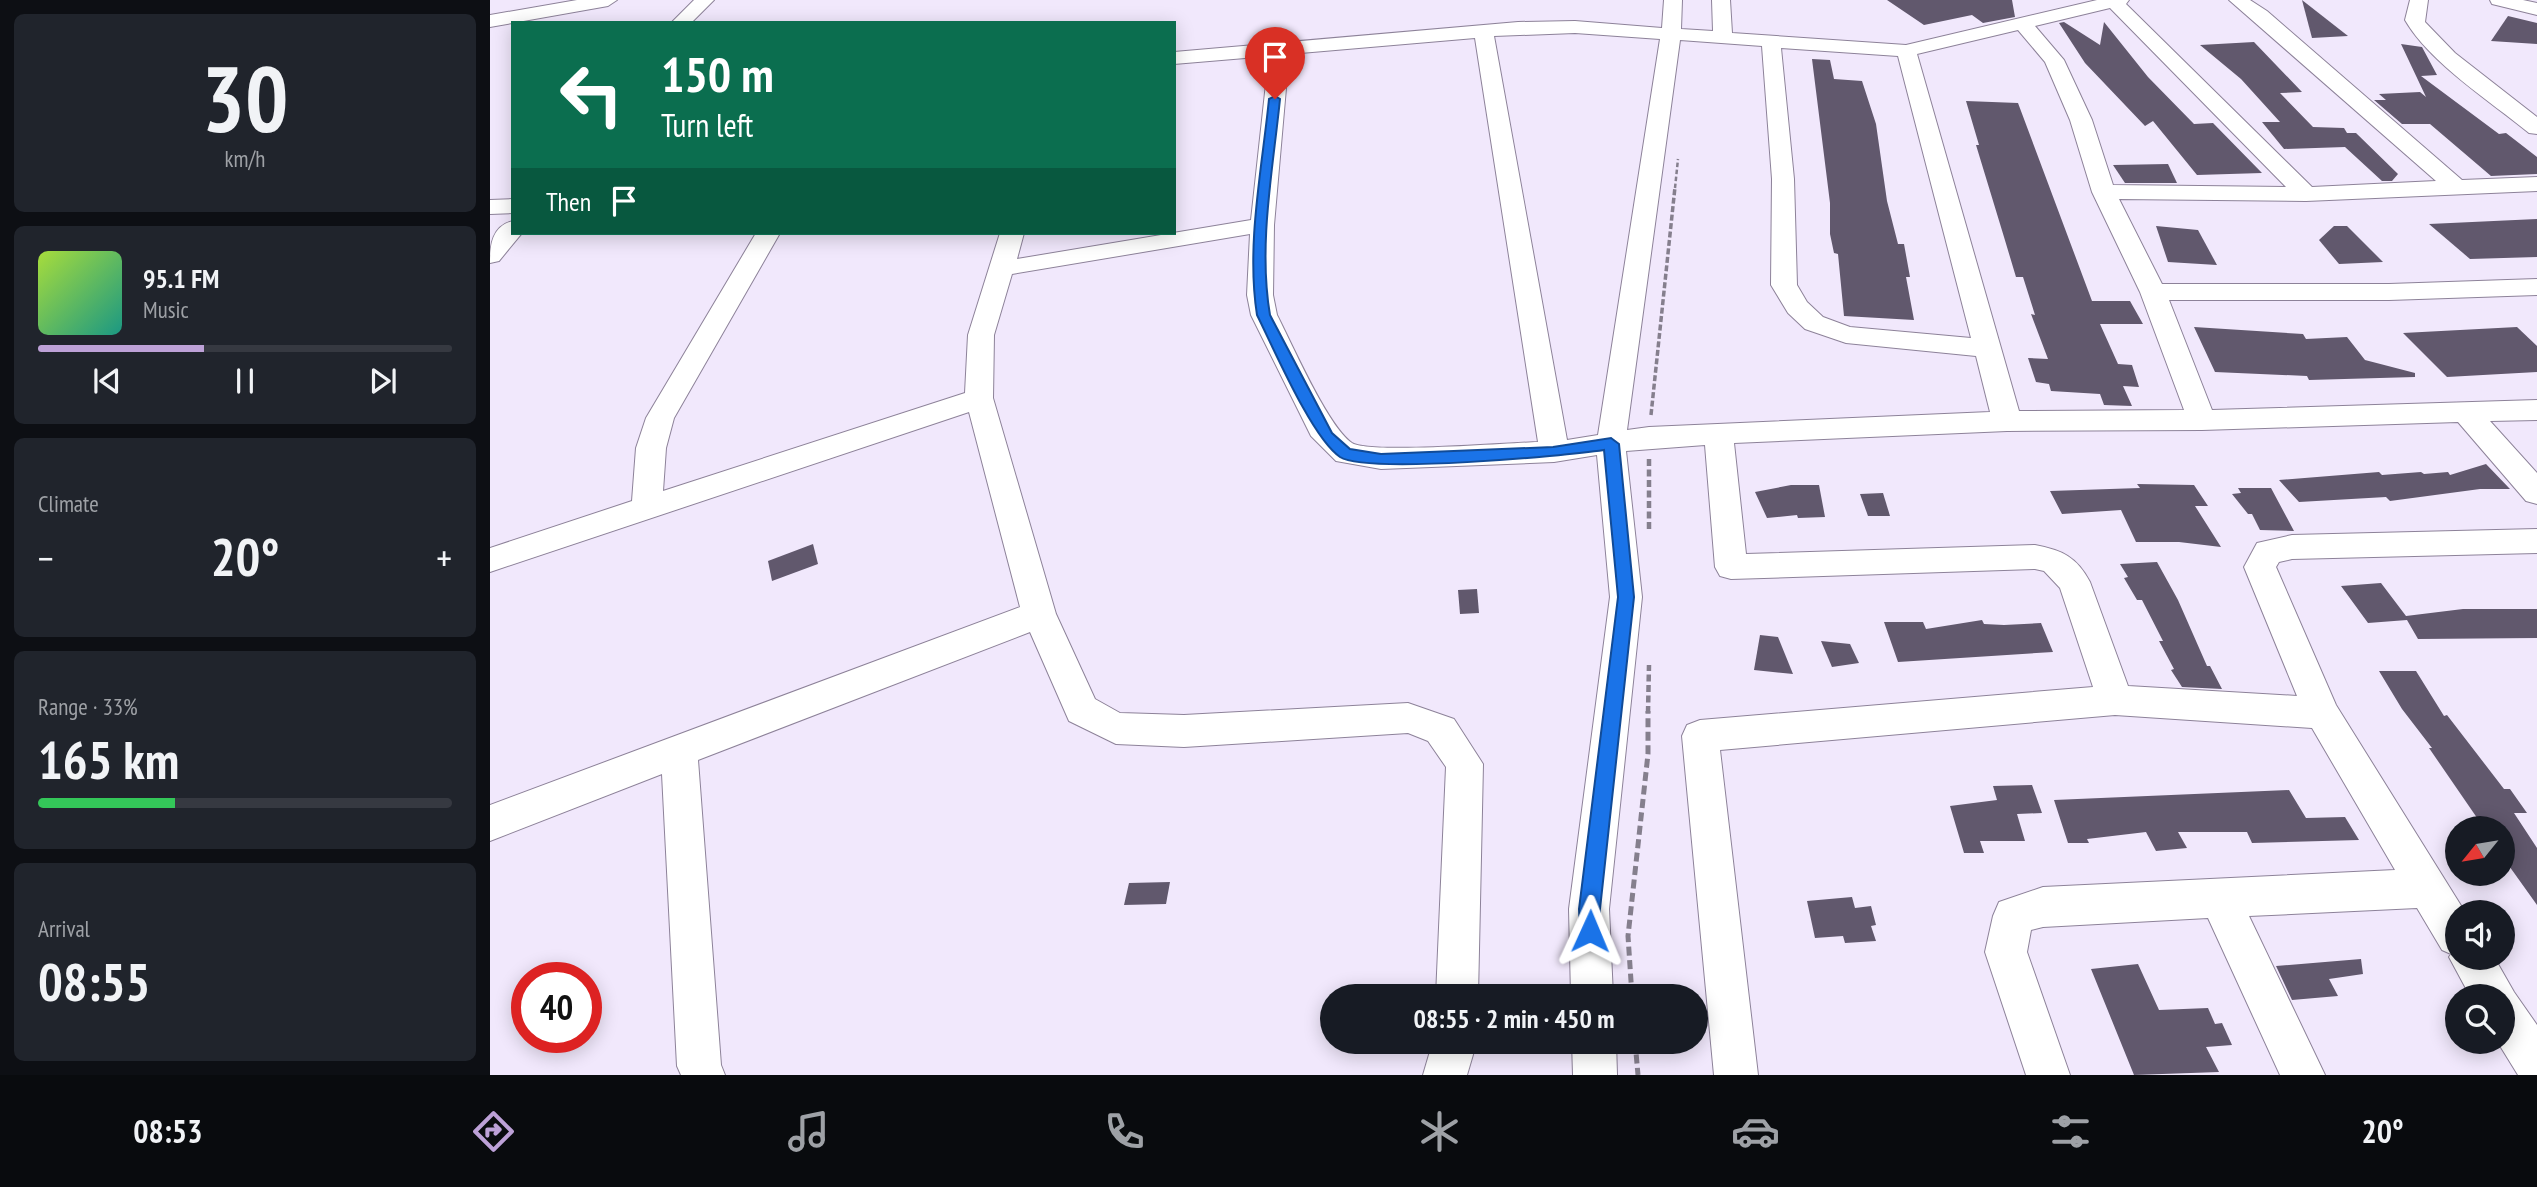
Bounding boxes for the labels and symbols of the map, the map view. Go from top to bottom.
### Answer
pin [1245,27,1305,99]
north arrow [2445,816,2515,886]
position arrow [1553,894,1627,968]
speed limit sign: 40 [511,962,602,1053]

